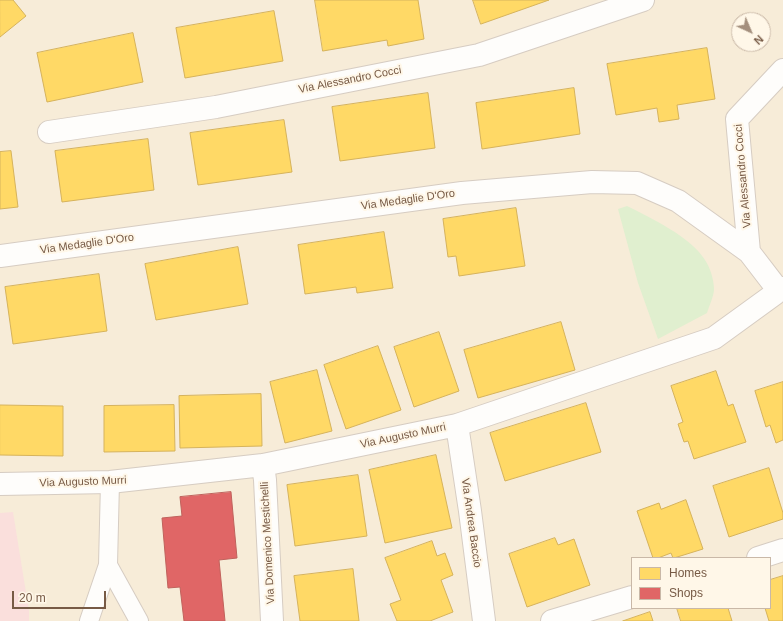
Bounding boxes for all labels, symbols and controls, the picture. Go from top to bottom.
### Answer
north arrow [731,12,771,52]
text: N [752,33,766,47]
street label: Via Alessandro Cocci [298,64,402,96]
street label: Via Alessandro Cocci [732,123,754,229]
street label: Via Medaglie D'Oro [360,187,456,213]
street label: Via Medaglie D'Oro [39,231,135,257]
street label: Via Augusto Murri [359,420,447,452]
street label: Via Augusto Murri [39,474,127,490]
street label: Via Andrea Baccio [458,477,484,569]
street label: Via Domenico Mestichelli [258,481,278,605]
legend [631,557,771,609]
text: Homes [669,566,707,580]
scale bar [14,583,108,609]
text: Shops [669,586,703,600]
text: 20 m [19,591,46,605]

